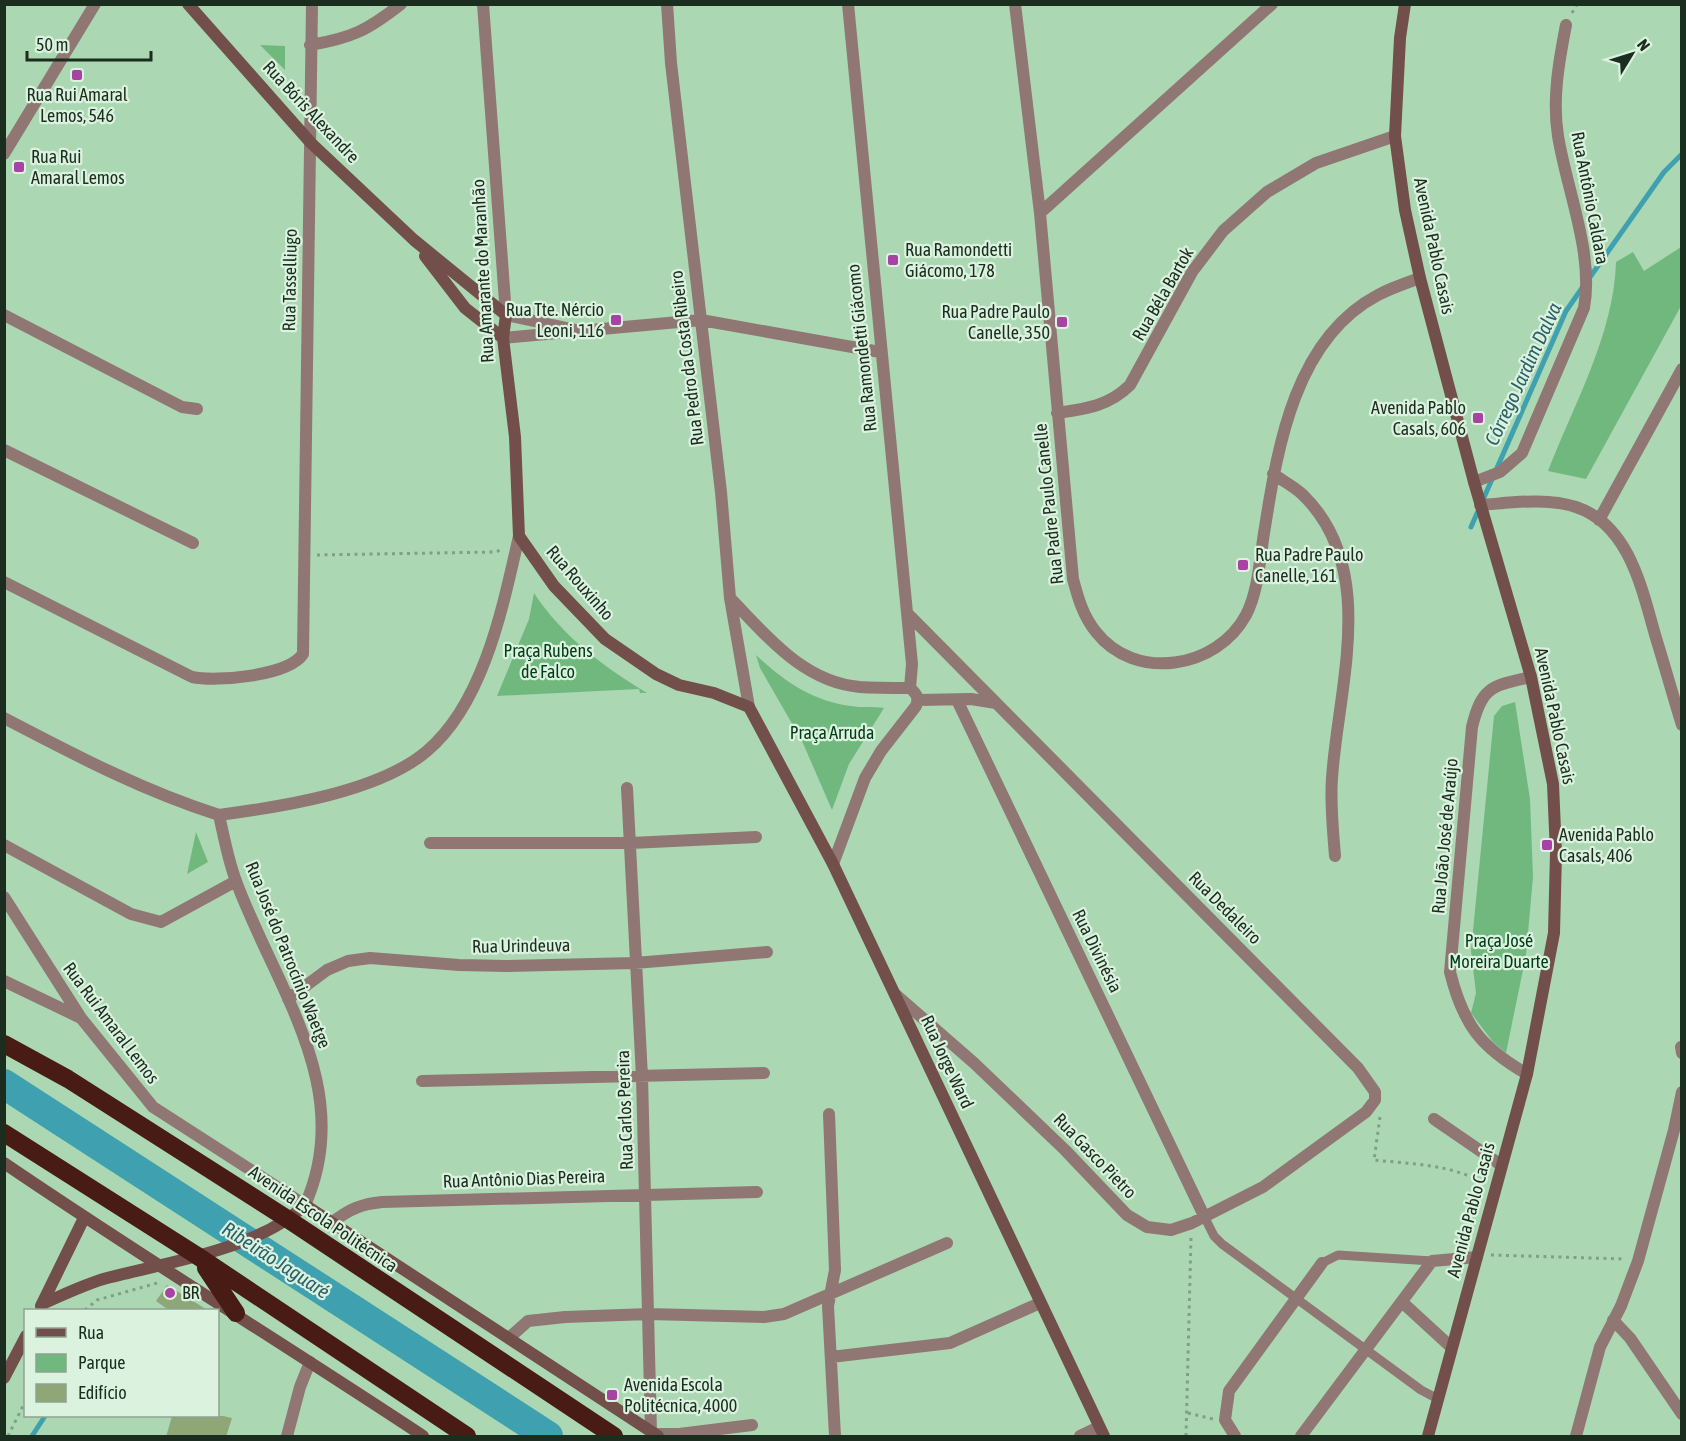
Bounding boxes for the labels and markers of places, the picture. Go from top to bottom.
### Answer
marker: Rua Rui Amaral Lemos, 546 [70,68,84,82]
place label: Rua Rui Amaral Lemos, 546 [26,84,128,126]
place label: Rua Rui Amaral Lemos [31,146,125,188]
marker: Rua Rui Amaral Lemos [12,160,26,174]
place label: Rua Ramondetti Giácomo, 178 [905,239,1012,281]
marker: Rua Ramondetti Giácomo, 178 [886,253,900,267]
place label: Rua Tte. Nércio Leoni, 116 [506,299,604,341]
place label: Rua Padre Paulo Canelle, 350 [942,301,1050,343]
marker: Rua Tte. Nércio Leoni, 116 [609,313,623,327]
marker: Rua Padre Paulo Canelle, 350 [1055,315,1069,329]
place label: Avenida Pablo Casals, 606 [1371,397,1466,439]
marker: Avenida Pablo Casals, 606 [1471,411,1485,425]
place label: Rua Padre Paulo Canelle, 161 [1255,544,1363,586]
marker: Rua Padre Paulo Canelle, 161 [1236,558,1250,572]
place label: Avenida Pablo Casals, 406 [1559,824,1654,866]
marker: Avenida Pablo Casals, 406 [1540,838,1554,852]
place label: BR [182,1282,200,1303]
marker: BR [163,1286,177,1300]
place label: Avenida Escola Politécnica, 4000 [624,1374,737,1416]
marker: Avenida Escola Politécnica, 4000 [605,1388,619,1402]

